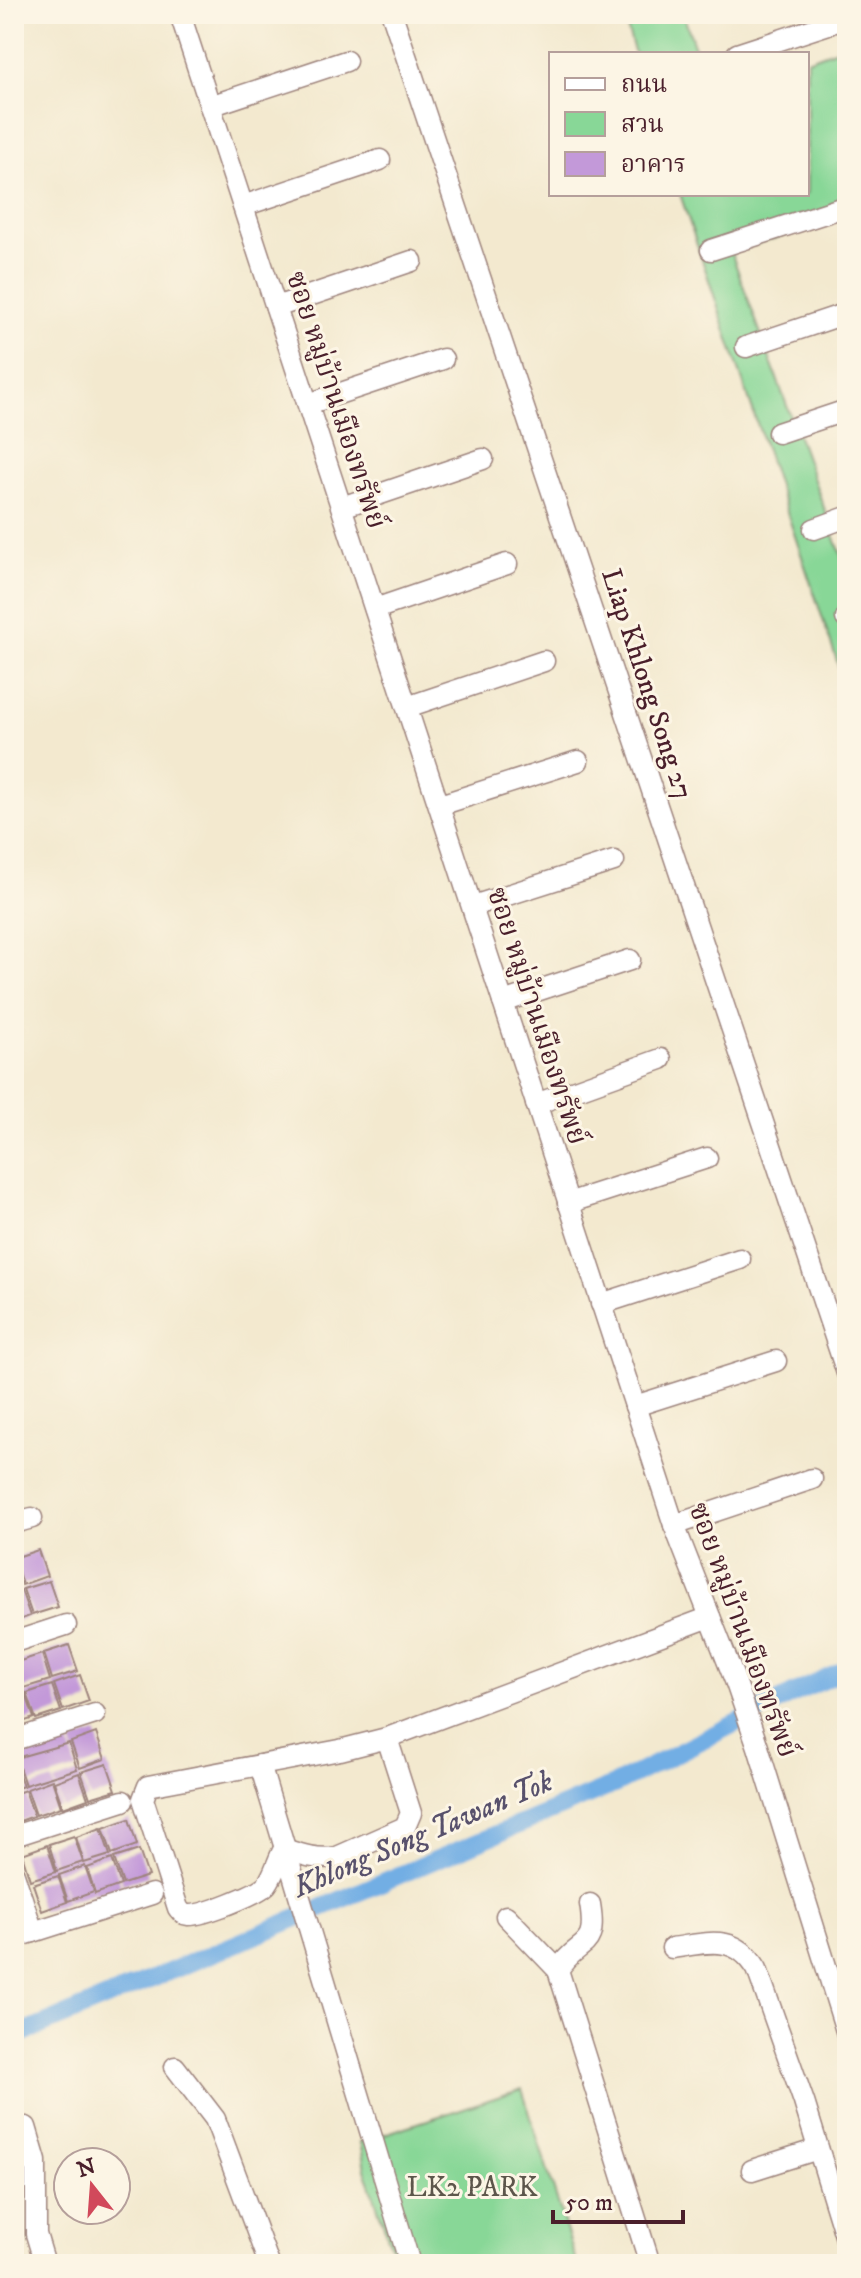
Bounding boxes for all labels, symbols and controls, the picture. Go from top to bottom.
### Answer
legend [549,52,809,196]
text: ถนน [621,70,667,100]
text: สวน [621,110,664,140]
text: อาคาร [621,150,686,180]
street label: ซอย หมู่บ้านเมืองทรัพย์ [278,267,394,533]
street label: Liap Khlong Song 27 [593,564,701,804]
street label: ซอย หมู่บ้านเมืองทรัพย์ [479,883,595,1149]
street label: ซอย หมู่บ้านเมืองทรัพย์ [681,1498,805,1762]
water label: Khlong Song Tawan Tok [287,1763,559,1907]
north arrow [52,2146,132,2226]
text: N [74,2153,99,2184]
park label: LK2 PARK [406,2170,538,2205]
scale bar [553,2174,683,2224]
text: 50 m [565,2188,613,2218]

